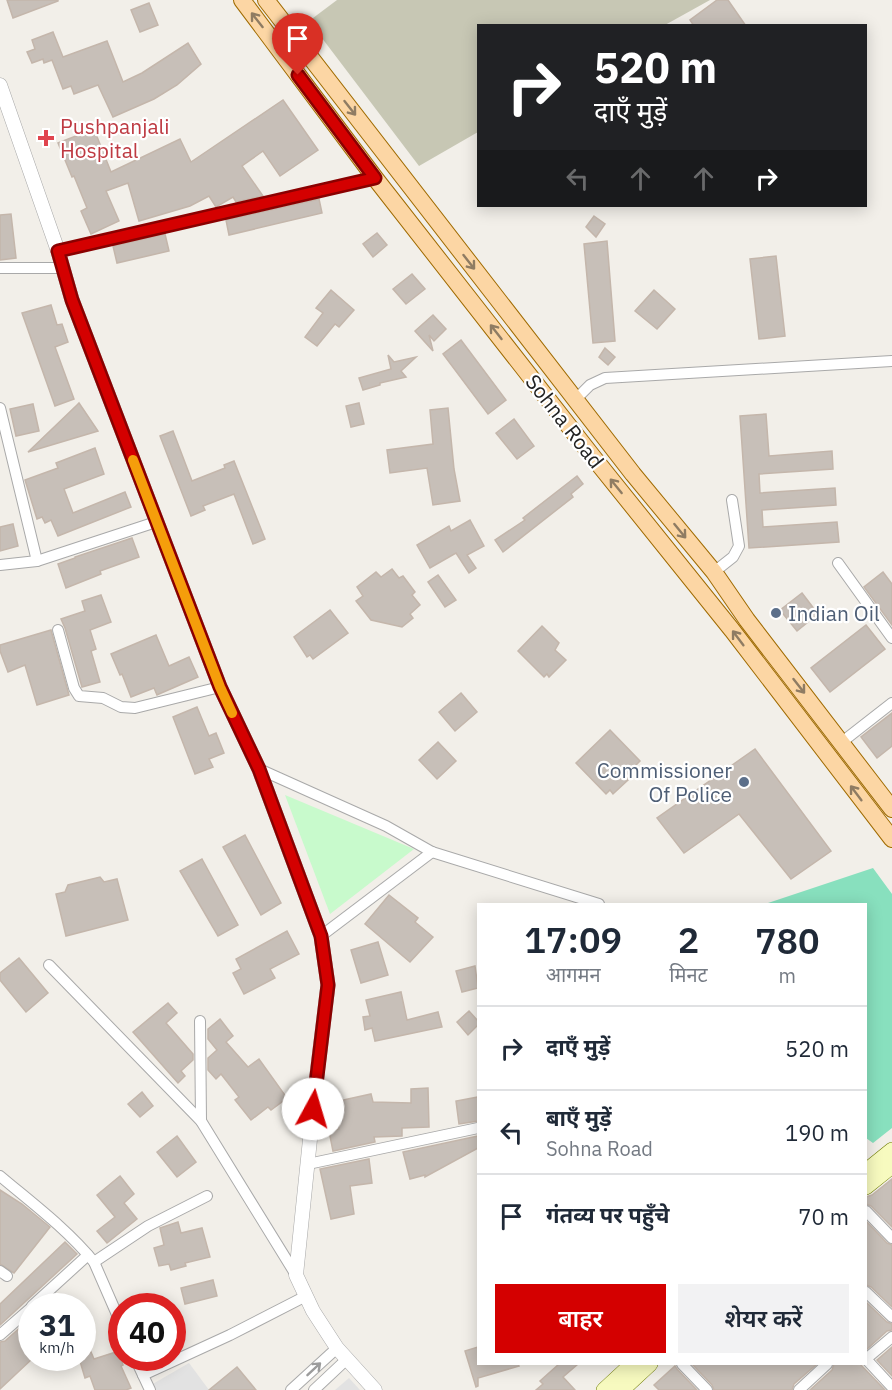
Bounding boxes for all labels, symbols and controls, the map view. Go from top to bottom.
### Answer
one-way arrow [251,12,264,28]
pin [272,13,323,75]
icon: arrive [281,22,314,55]
text: 520 m [594,40,717,95]
icon: right [495,48,573,126]
text: दाएँ मुड़ें [594,93,667,128]
one-way arrow [343,100,356,116]
place label: Pushpanjali Hospital [60,112,170,164]
marker: Pushpanjali Hospital [37,129,55,147]
icon: left [561,162,594,195]
icon: ahead [624,162,657,195]
icon: ahead [687,162,720,195]
icon: right [750,162,783,195]
one-way arrow [463,254,476,270]
one-way arrow [489,325,502,341]
street label: Sohna Road [519,368,611,474]
one-way arrow [609,478,622,494]
one-way arrow [673,523,687,538]
place label: Indian Oil [788,599,880,627]
marker: Indian Oil [769,606,783,620]
one-way arrow [732,630,744,646]
one-way arrow [792,678,805,694]
place label: Commissioner Of Police [597,756,732,808]
marker: Commissioner Of Police [737,775,751,789]
one-way arrow [850,785,863,801]
text: 17:09 [524,916,622,963]
text: 2 [678,916,699,963]
text: 780 [755,917,820,964]
text: आगमन [546,961,601,988]
text: मिनट [669,961,708,988]
text: m [779,962,796,989]
icon: right [495,1032,528,1065]
text: दाएँ मुड़ें [546,1032,610,1061]
text: 520 m [785,1034,849,1063]
position arrow [281,1077,345,1141]
text: बाएँ मुड़ें [546,1103,612,1132]
icon: left [495,1116,528,1149]
text: 190 m [785,1118,849,1147]
text: Sohna Road [546,1135,653,1162]
icon: arrive [495,1200,528,1233]
text: गंतव्य पर पहुँचे [546,1200,670,1229]
text: 70 m [798,1202,849,1231]
button: बाहर [495,1284,666,1353]
button: शेयर करें [678,1284,849,1353]
speed limit sign: 40 [108,1293,186,1371]
text: 31 [39,1305,75,1344]
text: km/h [39,1338,75,1357]
one-way arrow [306,1362,321,1376]

